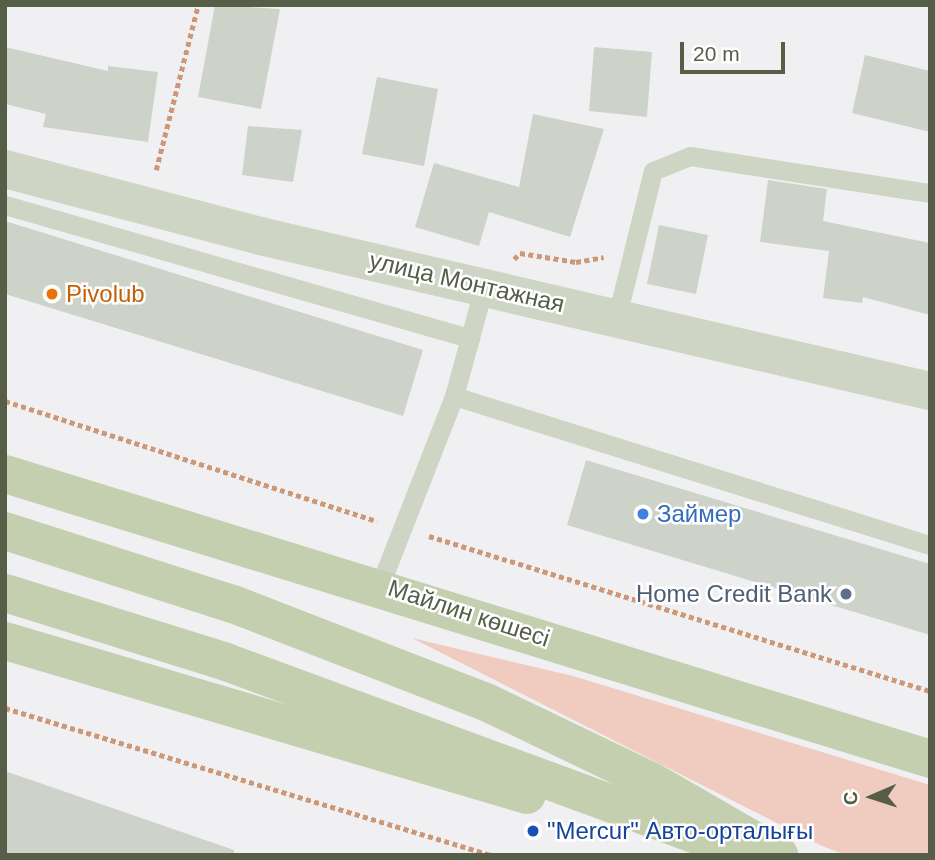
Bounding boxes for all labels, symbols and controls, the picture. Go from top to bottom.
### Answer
scale bar [683,28,788,72]
text: 20 m [693,42,740,65]
street label: улица Монтажная [367,246,567,318]
place label: Pivolub [66,280,145,308]
marker: Pivolub [44,286,60,302]
place label: Займер [657,500,741,528]
marker: Займер [635,506,651,522]
street label: Майлин көшесі [385,573,553,653]
place label: Home Credit Bank [636,580,832,608]
marker: Home Credit Bank [838,586,854,602]
north arrow [837,762,907,832]
text: С [840,791,861,806]
place label: "Mercur" Авто-орталығы [547,817,813,845]
marker: "Mercur" Авто-орталығы [525,823,541,839]

